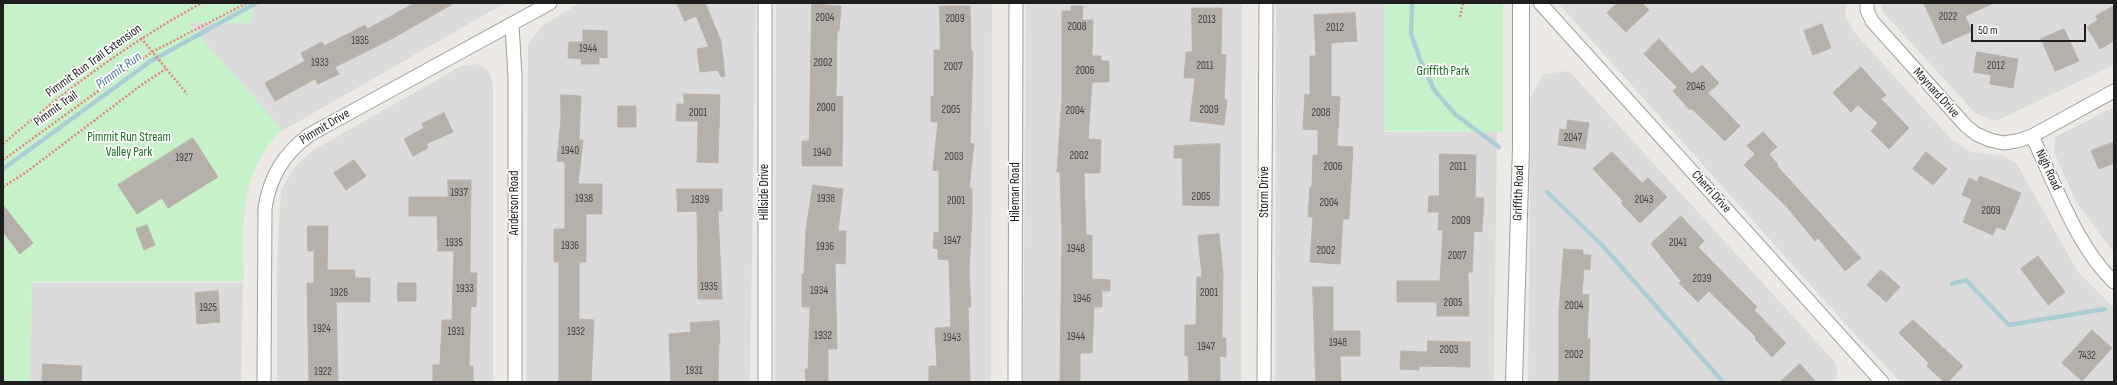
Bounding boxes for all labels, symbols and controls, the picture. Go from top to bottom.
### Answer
house number: 2022 [1939,10,1957,24]
house number: 2004 [816,11,834,25]
house number: 2009 [945,12,965,26]
house number: 2013 [1198,13,1216,27]
scale bar [1973,16,2088,42]
house number: 2008 [1067,20,1087,34]
street label: Pimmit Run Trail Extension [43,21,145,101]
house number: 2012 [1326,21,1344,35]
text: 50 m [1978,23,1998,38]
house number: 1935 [351,34,369,48]
house number: 1944 [579,42,597,56]
water label: Pimmit Run [93,49,145,93]
house number: 1933 [311,56,329,70]
house number: 2002 [814,56,832,70]
house number: 2011 [1196,59,1214,73]
house number: 2012 [1987,59,2005,73]
house number: 2007 [944,60,962,74]
house number: 2006 [1075,64,1095,78]
park label: Griffith Park [1416,64,1470,80]
street label: Maynard Drive [1909,65,1963,121]
house number: 2046 [1687,80,1705,94]
street label: Pimmit Trail [31,88,81,130]
house number: 2000 [816,101,836,115]
house number: 2005 [942,103,960,117]
house number: 2009 [1199,103,1219,117]
house number: 2004 [1066,104,1084,118]
street label: Pimmit Drive [297,106,353,148]
house number: 2001 [689,106,707,120]
house number: 2008 [1311,106,1331,120]
park label: Pimmit Run Stream Valley Park [87,130,171,161]
house number: 2047 [1564,131,1582,145]
house number: 1940 [561,144,579,158]
house number: 1940 [813,146,831,160]
street label: Nigh Road [2032,147,2064,193]
house number: 2002 [1070,149,1088,163]
house number: 2003 [945,150,963,164]
house number: 1927 [175,151,193,165]
house number: 2006 [1323,160,1343,174]
house number: 2011 [1449,160,1467,174]
street label: Hileman Road [1008,162,1024,222]
street label: Hillside Drive [757,164,773,220]
street label: Griffith Road [1510,165,1528,221]
street label: Storm Drive [1257,166,1273,218]
street label: Cherri Drive [1688,168,1734,216]
street label: Anderson Road [507,171,523,235]
house number: 1937 [450,186,468,200]
house number: 2005 [1192,190,1210,204]
house number: 1938 [575,192,593,206]
house number: 1938 [817,192,835,206]
house number: 1939 [691,193,709,207]
house number: 2043 [1635,193,1653,207]
house number: 2001 [947,194,965,208]
house number: 2004 [1320,196,1338,210]
house number: 2009 [1981,204,2001,218]
house number: 2009 [1451,214,1471,228]
house number: 1947 [943,234,961,248]
house number: 1935 [445,236,463,250]
house number: 2041 [1669,236,1687,250]
house number: 1936 [561,239,579,253]
house number: 1936 [816,240,834,254]
house number: 1948 [1067,242,1085,256]
house number: 2002 [1317,244,1335,258]
house number: 2007 [1448,249,1466,263]
house number: 2039 [1693,272,1711,286]
house number: 1935 [700,280,718,294]
house number: 1933 [456,282,474,296]
house number: 1934 [810,284,828,298]
house number: 1926 [330,286,348,300]
house number: 2001 [1200,286,1218,300]
house number: 1946 [1073,292,1091,306]
house number: 2005 [1444,296,1462,310]
house number: 2004 [1565,299,1583,313]
house number: 1925 [199,301,217,315]
house number: 1924 [313,322,331,336]
house number: 1931 [447,325,465,339]
house number: 1932 [567,325,585,339]
house number: 1932 [814,329,832,343]
house number: 1944 [1067,330,1085,344]
house number: 1943 [943,331,961,345]
house number: 1948 [1329,336,1347,350]
house number: 1947 [1197,340,1215,354]
house number: 2003 [1440,343,1458,357]
house number: 2002 [1565,348,1583,362]
house number: 7432 [2078,349,2096,363]
house number: 1931 [685,364,703,378]
house number: 1922 [314,365,332,379]

